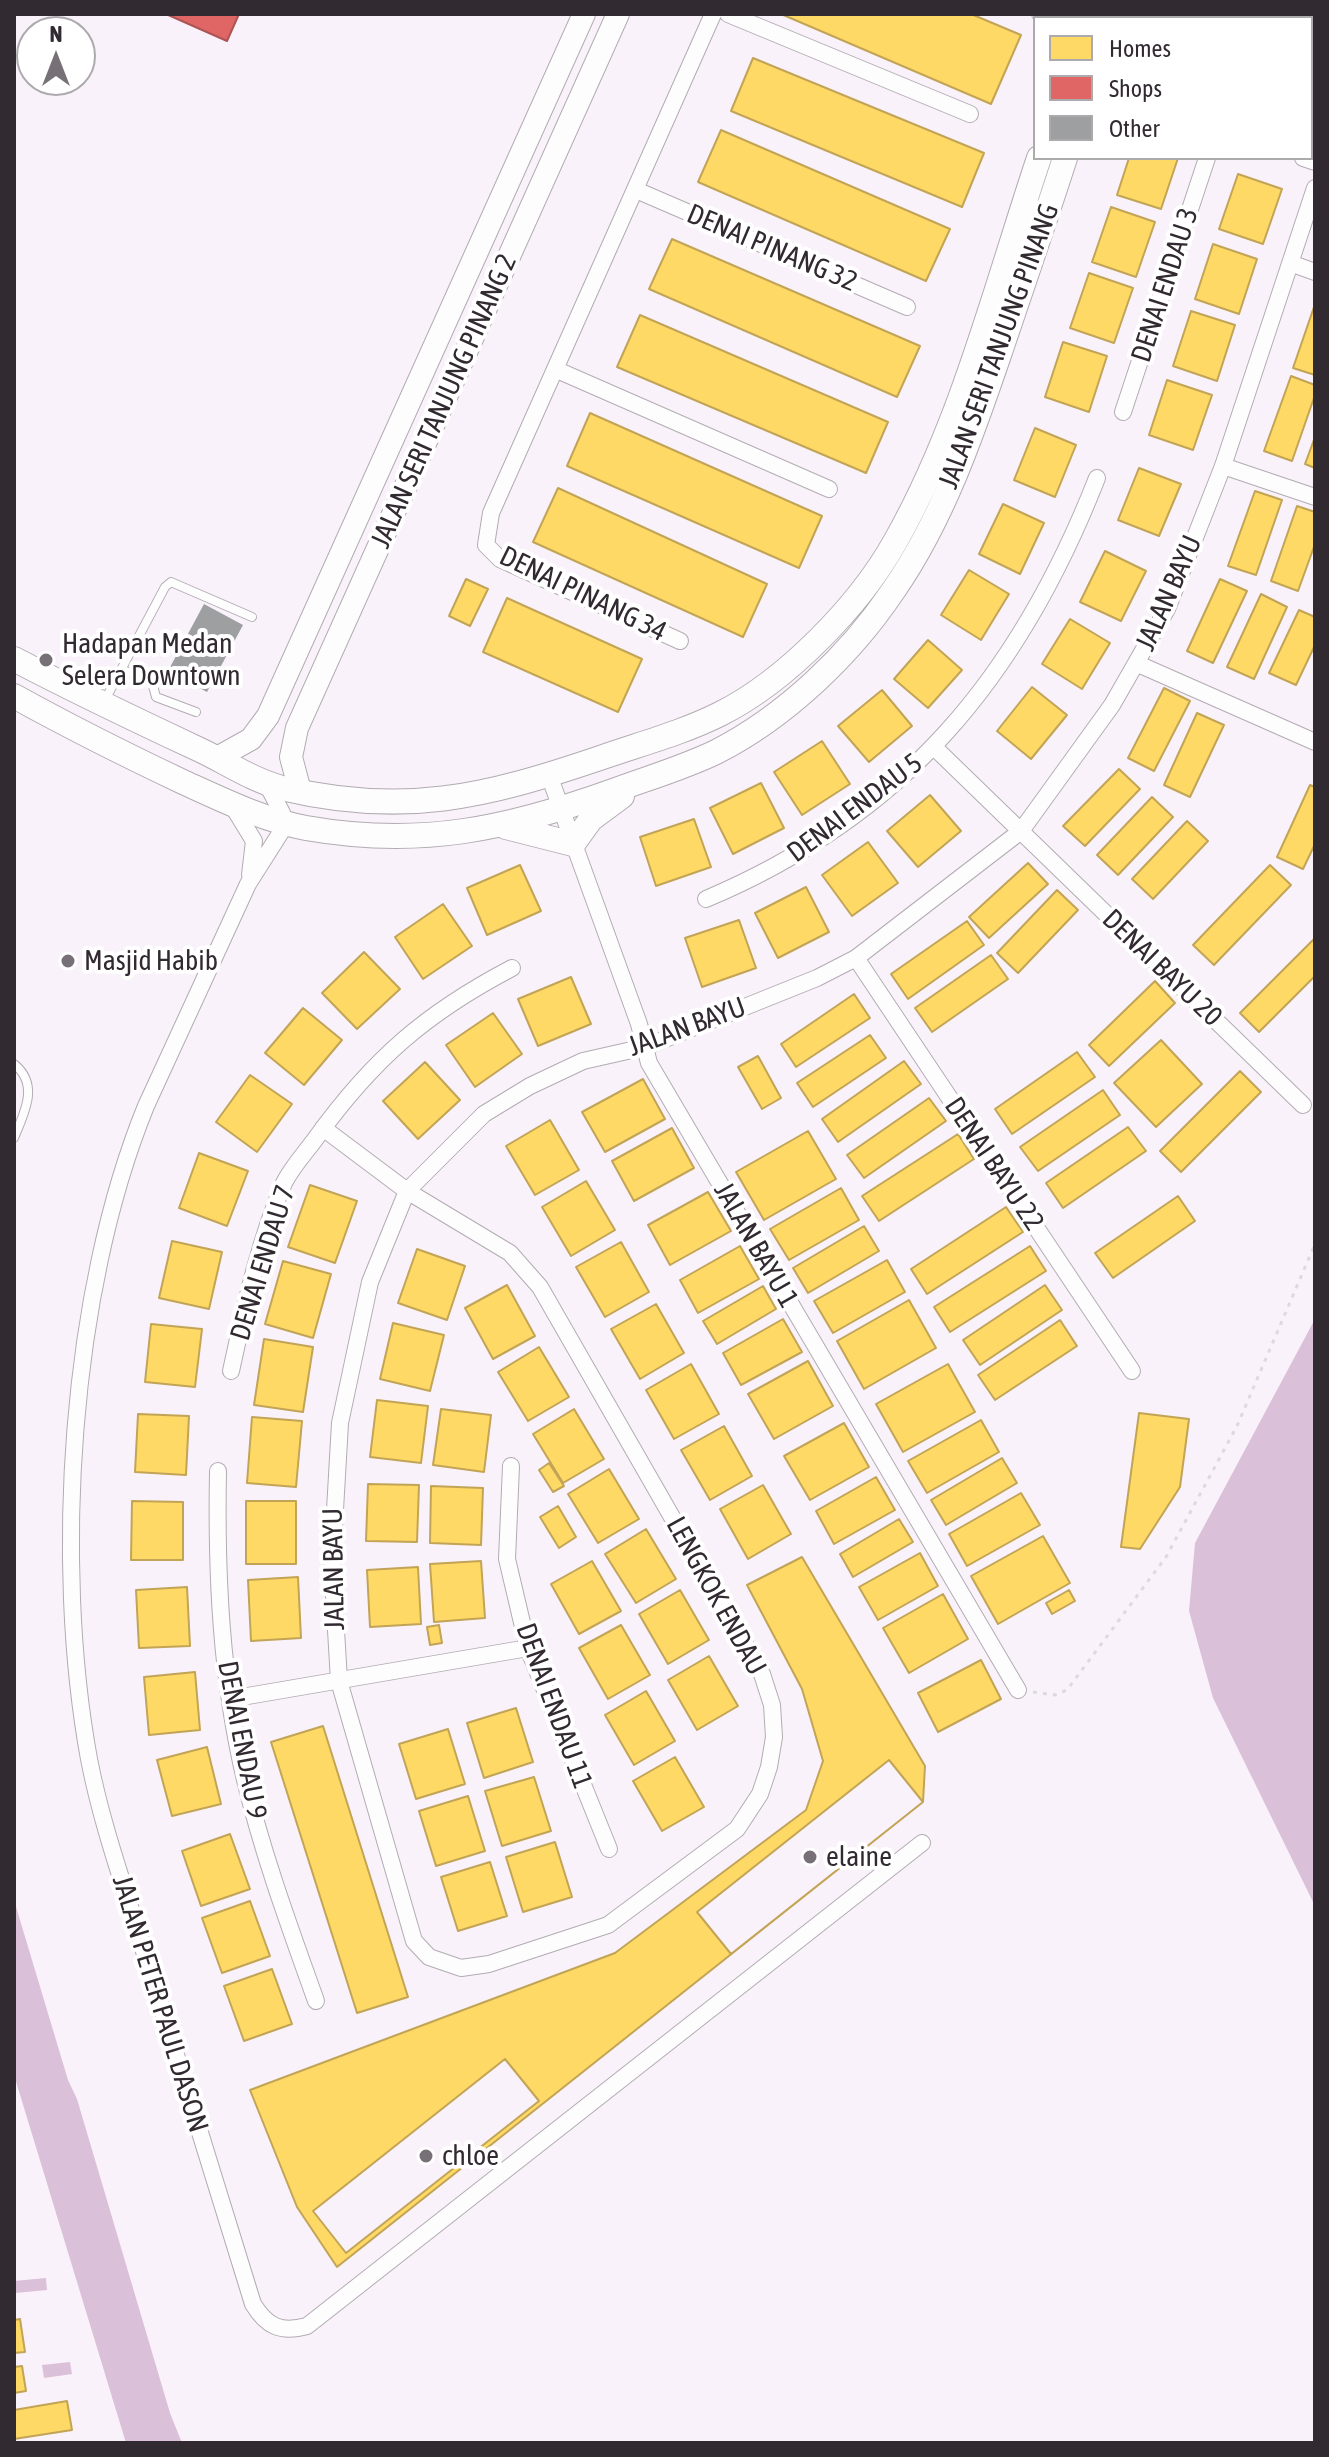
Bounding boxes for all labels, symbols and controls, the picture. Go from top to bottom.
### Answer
north arrow [16,16,96,96]
legend [1033,16,1313,160]
text: N [50,21,62,47]
text: Homes [1109,35,1171,62]
text: Shops [1109,75,1162,102]
text: Other [1109,115,1160,142]
street label: DENAI PINANG 32 [682,197,862,299]
street label: JALAN SERI TANJUNG PINANG [932,199,1066,493]
street label: DENAI ENDAU 3 [1124,204,1206,366]
street label: JALAN SERI TANJUNG PINANG 2 [364,249,524,553]
street label: JALAN BAYU [1129,530,1209,656]
street label: DENAI PINANG 34 [494,539,672,649]
place label: Hadapan Medan Selera Downtown [62,627,241,693]
marker: Hadapan Medan Selera Downtown [37,651,55,669]
street label: DENAI ENDAU 5 [781,746,929,870]
street label: DENAI BAYU 20 [1095,903,1229,1033]
place label: Masjid Habib [84,944,218,978]
marker: Masjid Habib [59,952,77,970]
street label: JALAN BAYU [624,990,750,1064]
street label: DENAI BAYU 22 [937,1091,1051,1237]
street label: JALAN BAYU 1 [707,1176,805,1314]
street label: DENAI ENDAU 7 [224,1181,302,1345]
street label: JALAN BAYU [316,1508,352,1630]
street label: LENGKOK ENDAU [659,1511,773,1681]
street label: DENAI ENDAU 11 [509,1619,599,1793]
street label: DENAI ENDAU 9 [210,1658,274,1822]
place label: elaine [826,1840,892,1874]
marker: elaine [801,1848,819,1866]
street label: JALAN PETER PAUL DASON [105,1871,215,2137]
place label: chloe [442,2139,499,2173]
marker: chloe [417,2147,435,2165]

